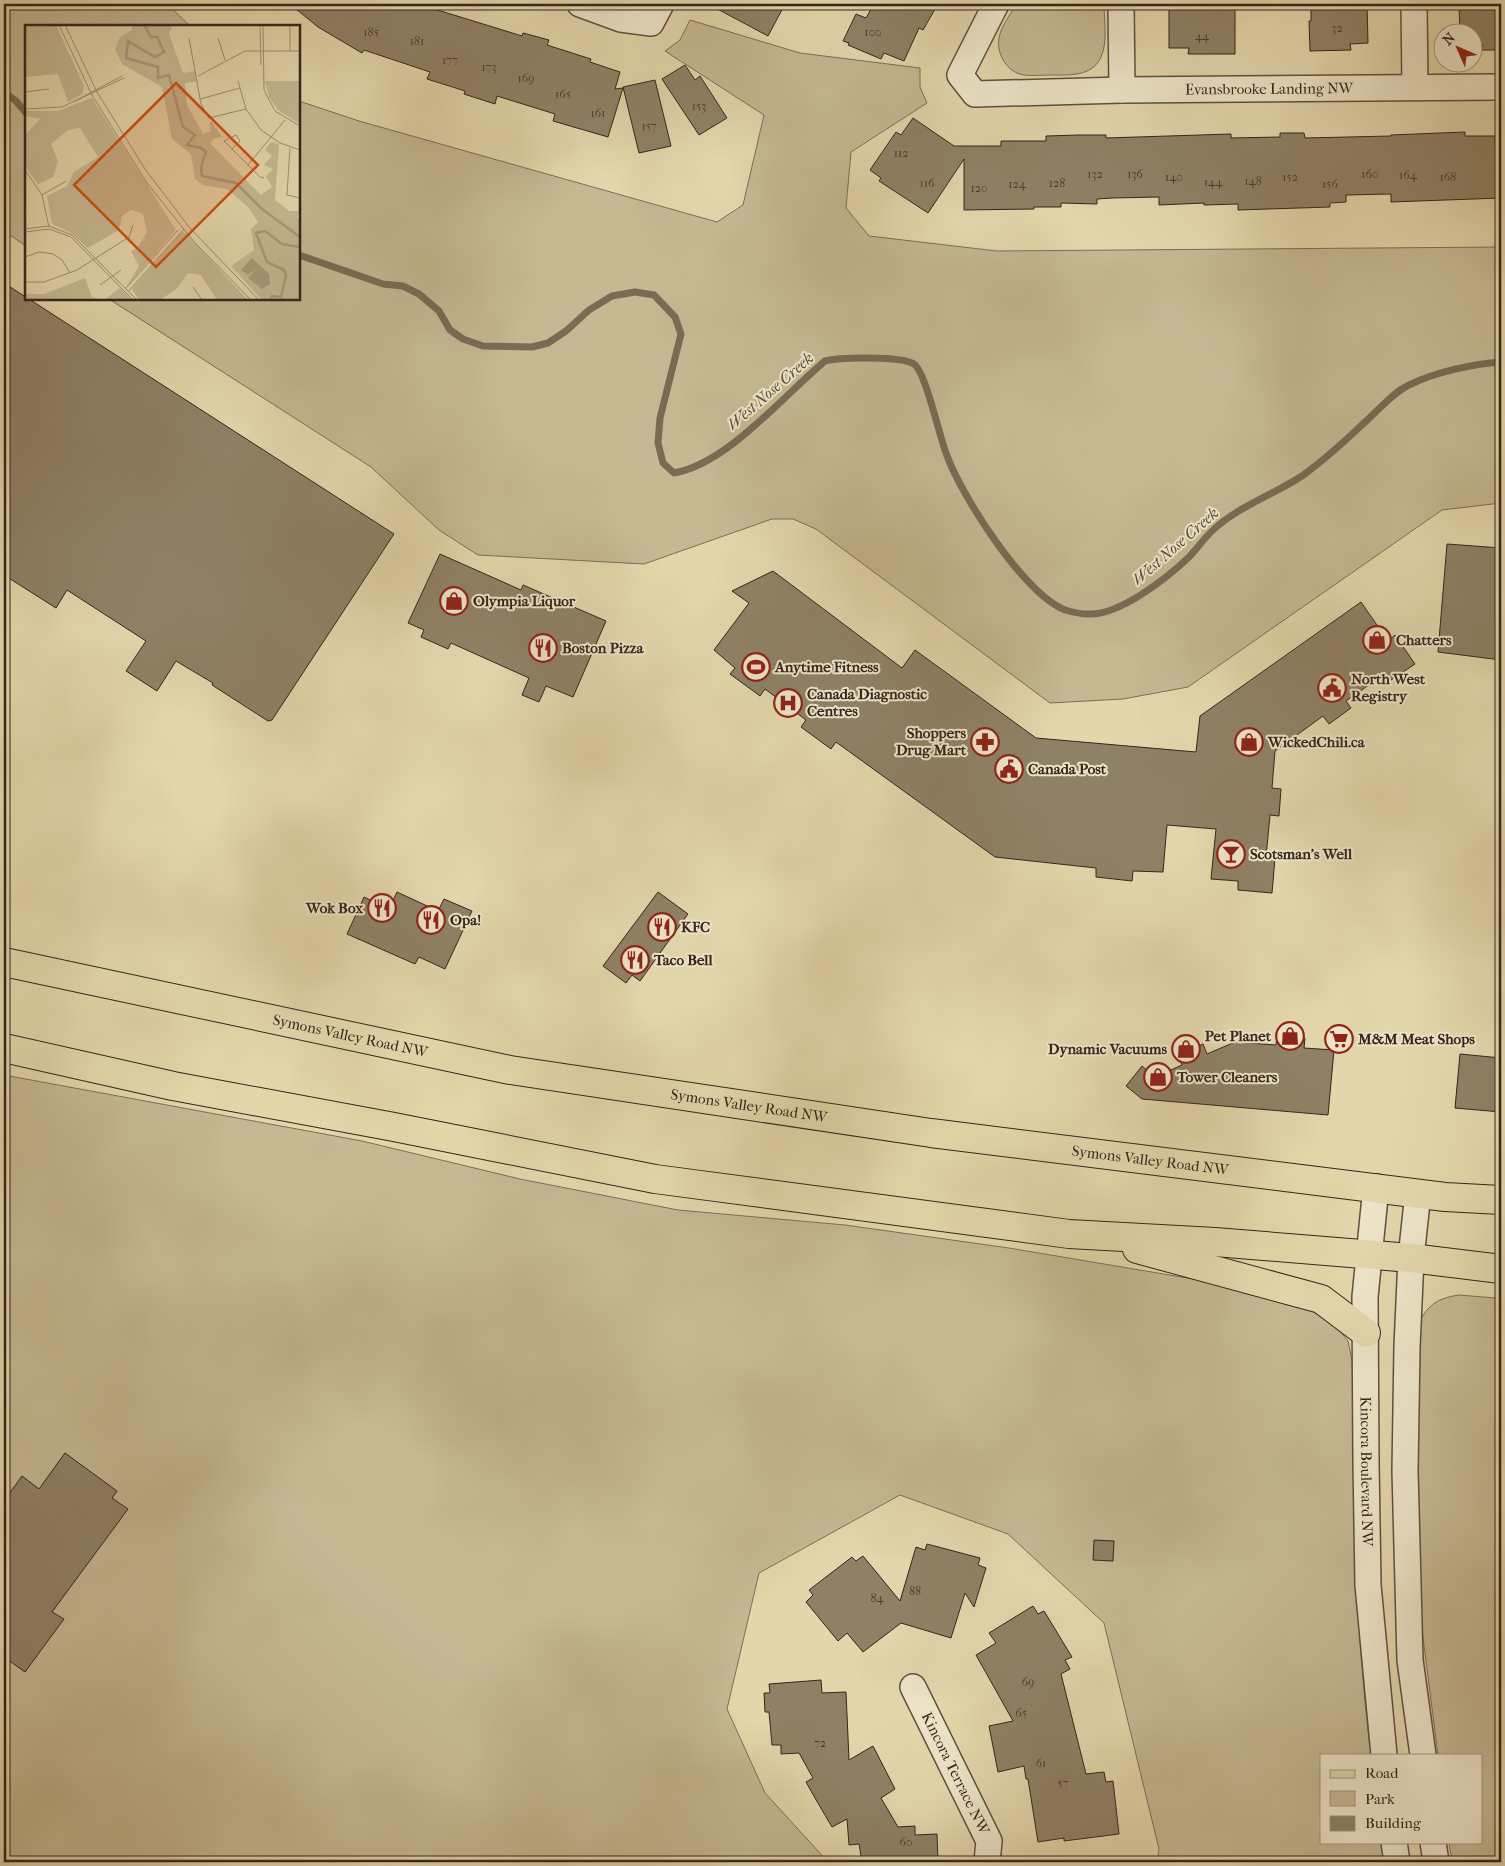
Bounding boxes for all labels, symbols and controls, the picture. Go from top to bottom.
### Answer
house number: 32 [1331,21,1343,35]
north arrow [1432,22,1482,72]
inset map [25,25,300,300]
house number: 185 [363,25,379,39]
house number: 100 [864,25,882,39]
house number: 44 [1195,29,1210,43]
text: N [1439,29,1459,49]
house number: 181 [410,34,424,48]
house number: 177 [442,53,458,67]
house number: 173 [482,60,497,74]
house number: 169 [517,71,535,85]
street label: Evansbrooke Landing NW [1185,79,1355,99]
house number: 165 [555,87,571,101]
house number: 153 [692,99,706,113]
house number: 161 [591,106,605,120]
house number: 157 [641,119,657,133]
house number: 112 [894,146,908,160]
house number: 132 [1087,167,1103,181]
house number: 136 [1127,167,1143,181]
house number: 160 [1361,167,1379,181]
house number: 164 [1399,168,1418,182]
house number: 140 [1165,170,1183,184]
house number: 152 [1282,170,1298,184]
house number: 168 [1440,170,1456,184]
house number: 148 [1244,174,1262,188]
house number: 144 [1204,175,1223,189]
house number: 116 [919,176,935,190]
house number: 128 [1049,176,1065,190]
house number: 124 [1008,177,1027,191]
house number: 156 [1322,177,1338,191]
house number: 120 [970,181,988,195]
water label: West Nose Creek [723,348,817,434]
water label: West Nose Creek [1128,503,1222,589]
shop icon: Olympia Liquor [439,586,469,616]
place label: Olympia Liquor [473,592,576,610]
shop icon: Chatters [1362,625,1392,655]
place label: Chatters [1396,631,1452,649]
restaurant icon: Boston Pizza [528,633,558,663]
place label: Boston Pizza [562,639,644,657]
sports icon: Anytime Fitness [741,652,771,682]
place label: Anytime Fitness [774,658,879,676]
place label: North West Registry [1351,670,1426,705]
public building icon: North West Registry [1317,673,1347,703]
place label: Canada Diagnostic Centres [807,685,927,720]
hospital icon: Canada Diagnostic Centres [773,688,803,718]
place label: Shoppers Drug Mart [896,724,967,759]
pharmacy icon: Shoppers Drug Mart [970,727,1000,757]
shop icon: WickedChili.ca [1234,727,1264,757]
place label: WickedChili.ca [1267,733,1366,751]
public building icon: Canada Post [994,754,1024,784]
place label: Canada Post [1028,760,1107,778]
bar icon: Scotsman's Well [1216,839,1246,869]
place label: Scotsman's Well [1250,845,1353,863]
restaurant icon: Wok Box [367,893,397,923]
place label: Wok Box [305,899,363,917]
restaurant icon: Opa! [416,905,446,935]
place label: Opa! [450,911,481,929]
restaurant icon: KFC [647,912,677,942]
place label: KFC [681,918,710,936]
restaurant icon: Taco Bell [620,945,650,975]
place label: Taco Bell [653,951,713,969]
street label: Symons Valley Road NW [271,1011,431,1061]
shop icon: Pet Planet [1275,1021,1305,1051]
supermarket icon: M&M Meat Shops [1324,1024,1354,1054]
place label: Pet Planet [1205,1027,1272,1045]
place label: M&M Meat Shops [1357,1030,1475,1048]
shop icon: Dynamic Vacuums [1171,1034,1201,1064]
place label: Dynamic Vacuums [1048,1040,1167,1058]
shop icon: Tower Cleaners [1143,1062,1173,1092]
place label: Tower Cleaners [1176,1068,1278,1086]
street label: Symons Valley Road NW [670,1085,830,1127]
street label: Symons Valley Road NW [1071,1142,1231,1179]
street label: Kincora Boulevard NW [1357,1397,1376,1548]
house number: 88 [909,1584,921,1598]
house number: 84 [870,1591,884,1605]
house number: 69 [1022,1675,1034,1689]
house number: 65 [1015,1706,1027,1720]
street label: Kincora Terrace NW [918,1709,994,1838]
house number: 72 [814,1736,826,1750]
legend [1320,1754,1482,1844]
house number: 61 [1036,1756,1046,1770]
text: Road [1365,1764,1399,1782]
house number: 57 [1058,1776,1069,1790]
text: Park [1365,1790,1395,1808]
text: Building [1365,1814,1422,1832]
house number: 60 [899,1835,913,1849]

